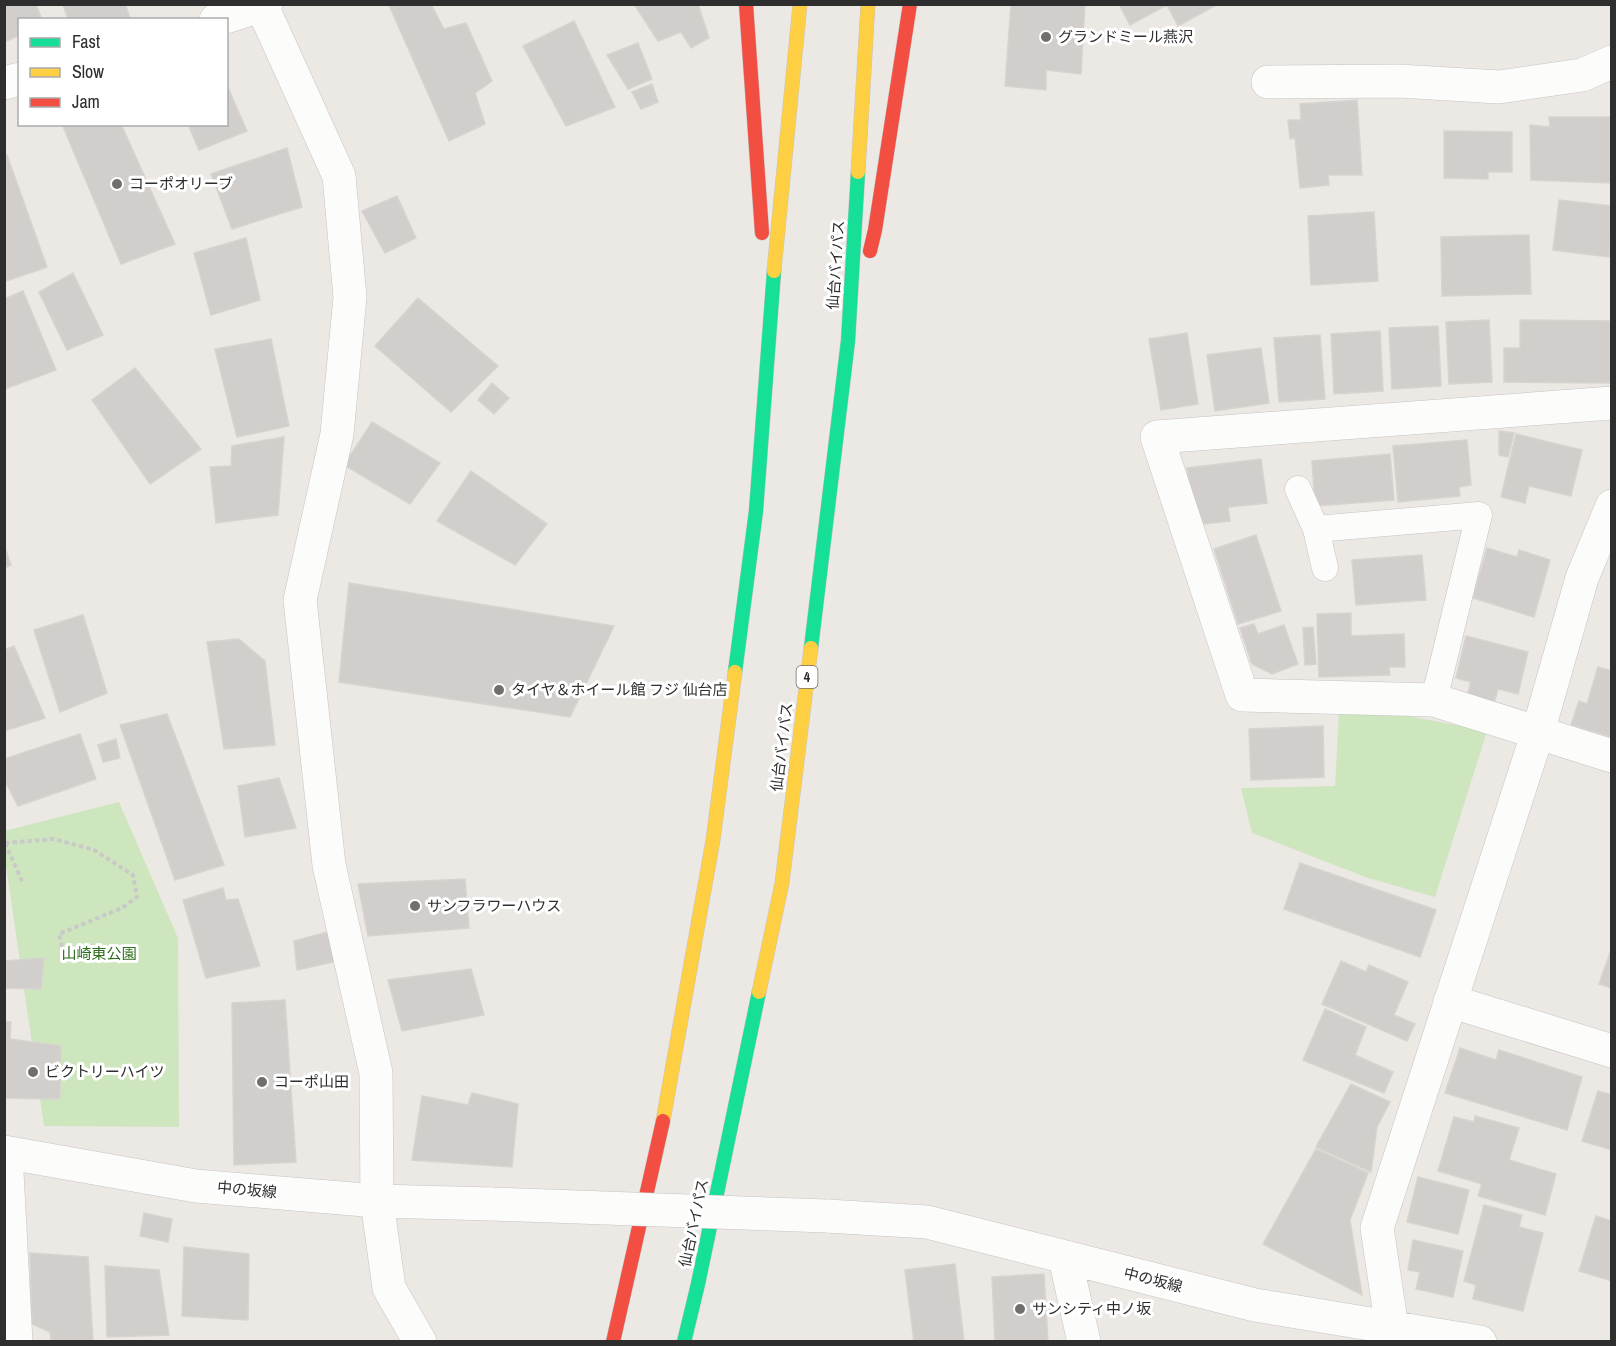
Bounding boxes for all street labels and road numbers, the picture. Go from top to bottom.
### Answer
street label: 仙台バイパス [822,219,849,310]
road number: 4 [796,666,818,688]
street label: 仙台バイパス [766,701,797,793]
street label: 中の坂線 [216,1176,278,1203]
street label: 仙台バイパス [674,1177,713,1269]
street label: 中の坂線 [1121,1262,1185,1297]

